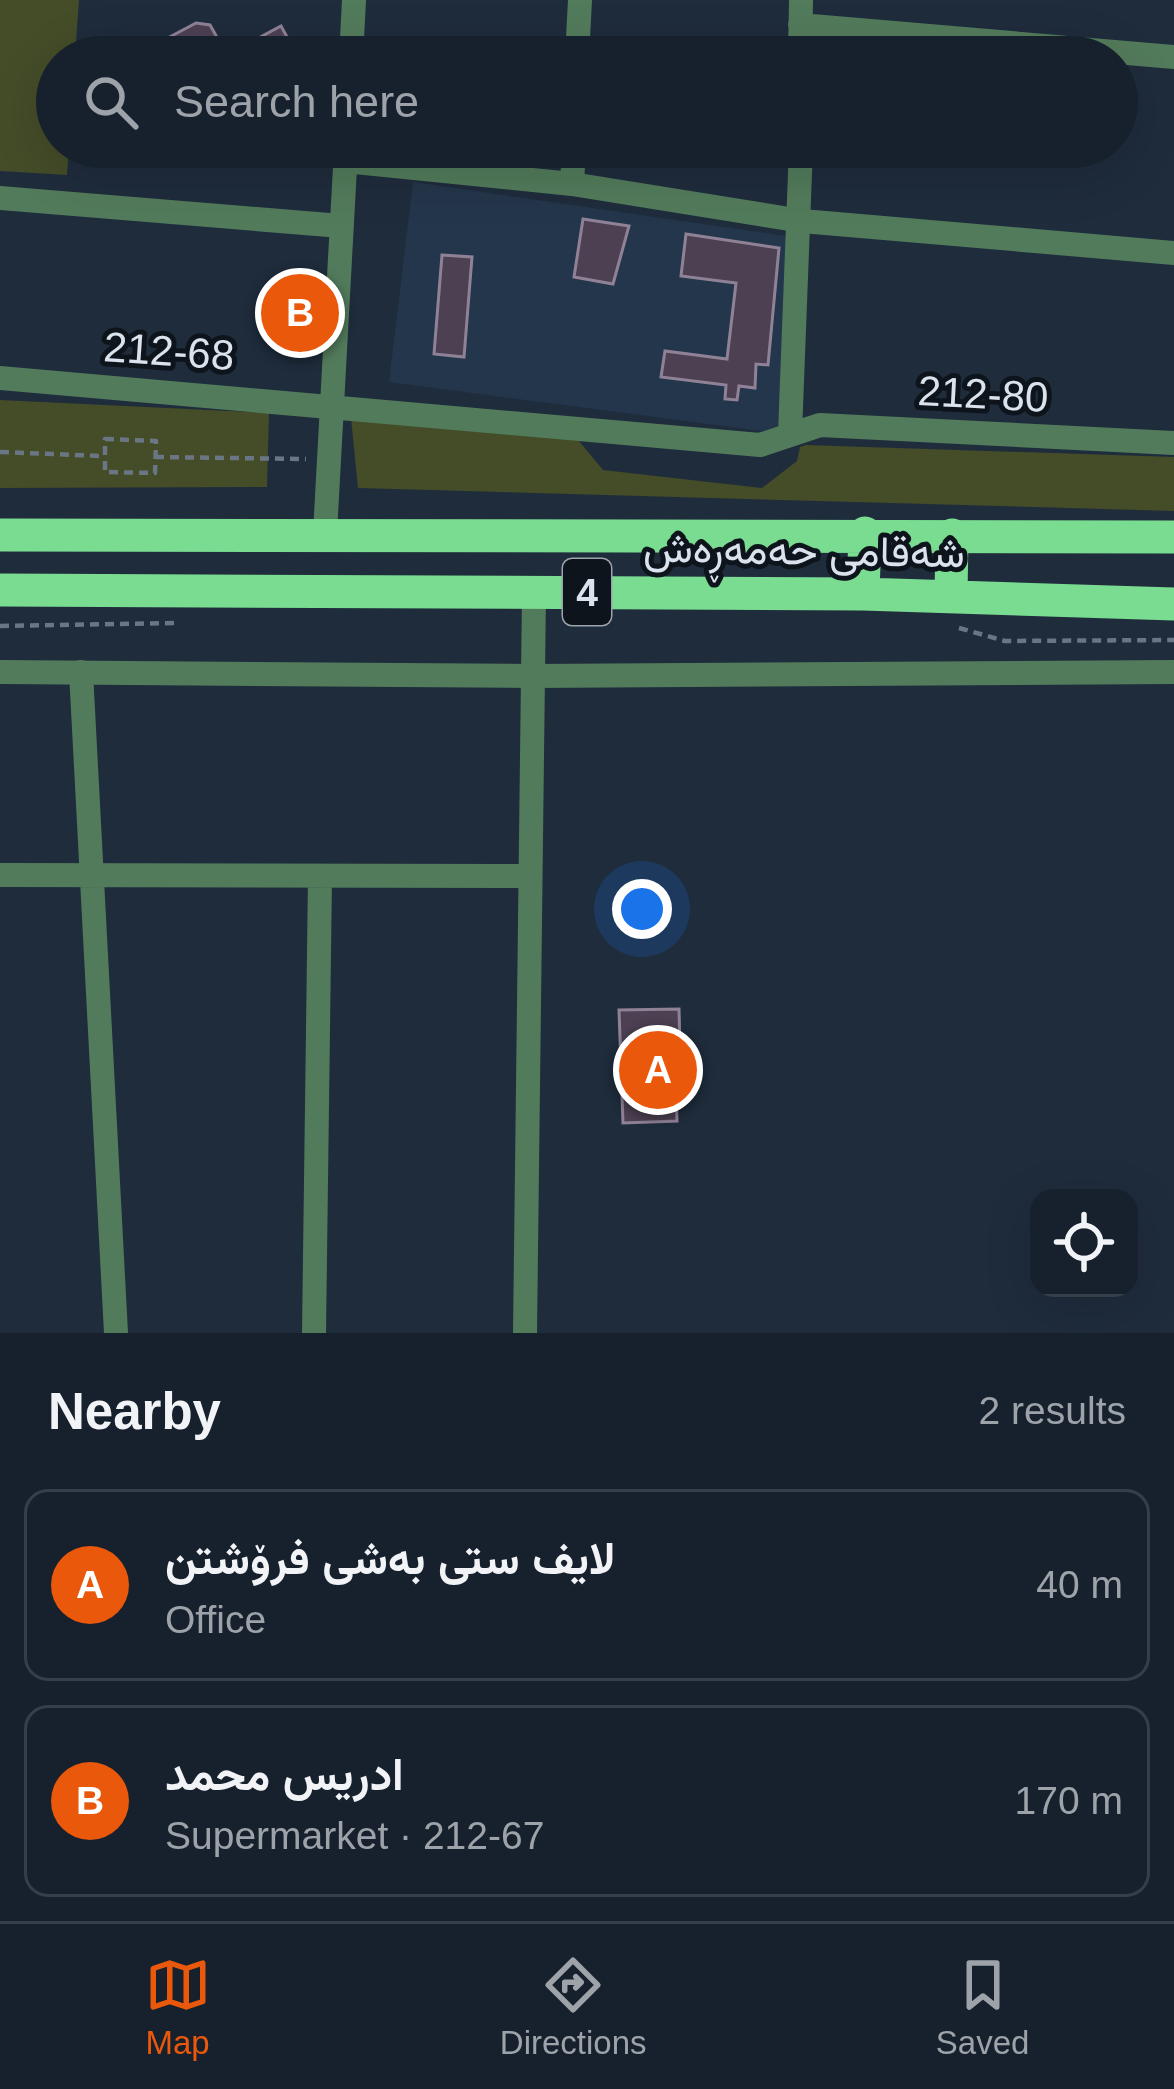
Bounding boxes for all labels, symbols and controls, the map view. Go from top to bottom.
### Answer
search box [36,36,1138,168]
icon: search [78,69,144,135]
text: Search here [174,76,419,127]
pin: B [261,268,339,358]
street label: 212-68 [102,323,236,379]
street label: 212-80 [916,367,1050,421]
street label: شەقامی حەمەڕەش [643,524,965,587]
road number: 4 [563,559,611,625]
your location [612,879,672,939]
pin: A [619,1025,697,1115]
map controls [1030,1189,1138,1297]
button: locate [1030,1189,1138,1297]
text: Nearby [48,1383,221,1440]
text: 2 results [979,1389,1126,1432]
text: لایف ستی بەشی فرۆشتن [165,1533,615,1584]
text: A [76,1563,104,1606]
text: 40 m [1036,1563,1123,1606]
text: Office [165,1598,266,1641]
text: ادريس محمد [165,1749,404,1800]
text: B [76,1779,104,1822]
text: 170 m [1015,1779,1123,1822]
text: Supermarket · 212-67 [165,1814,544,1857]
tab: Map [145,1952,211,2062]
tab: Directions [500,1952,647,2062]
tab: Saved [936,1952,1029,2062]

